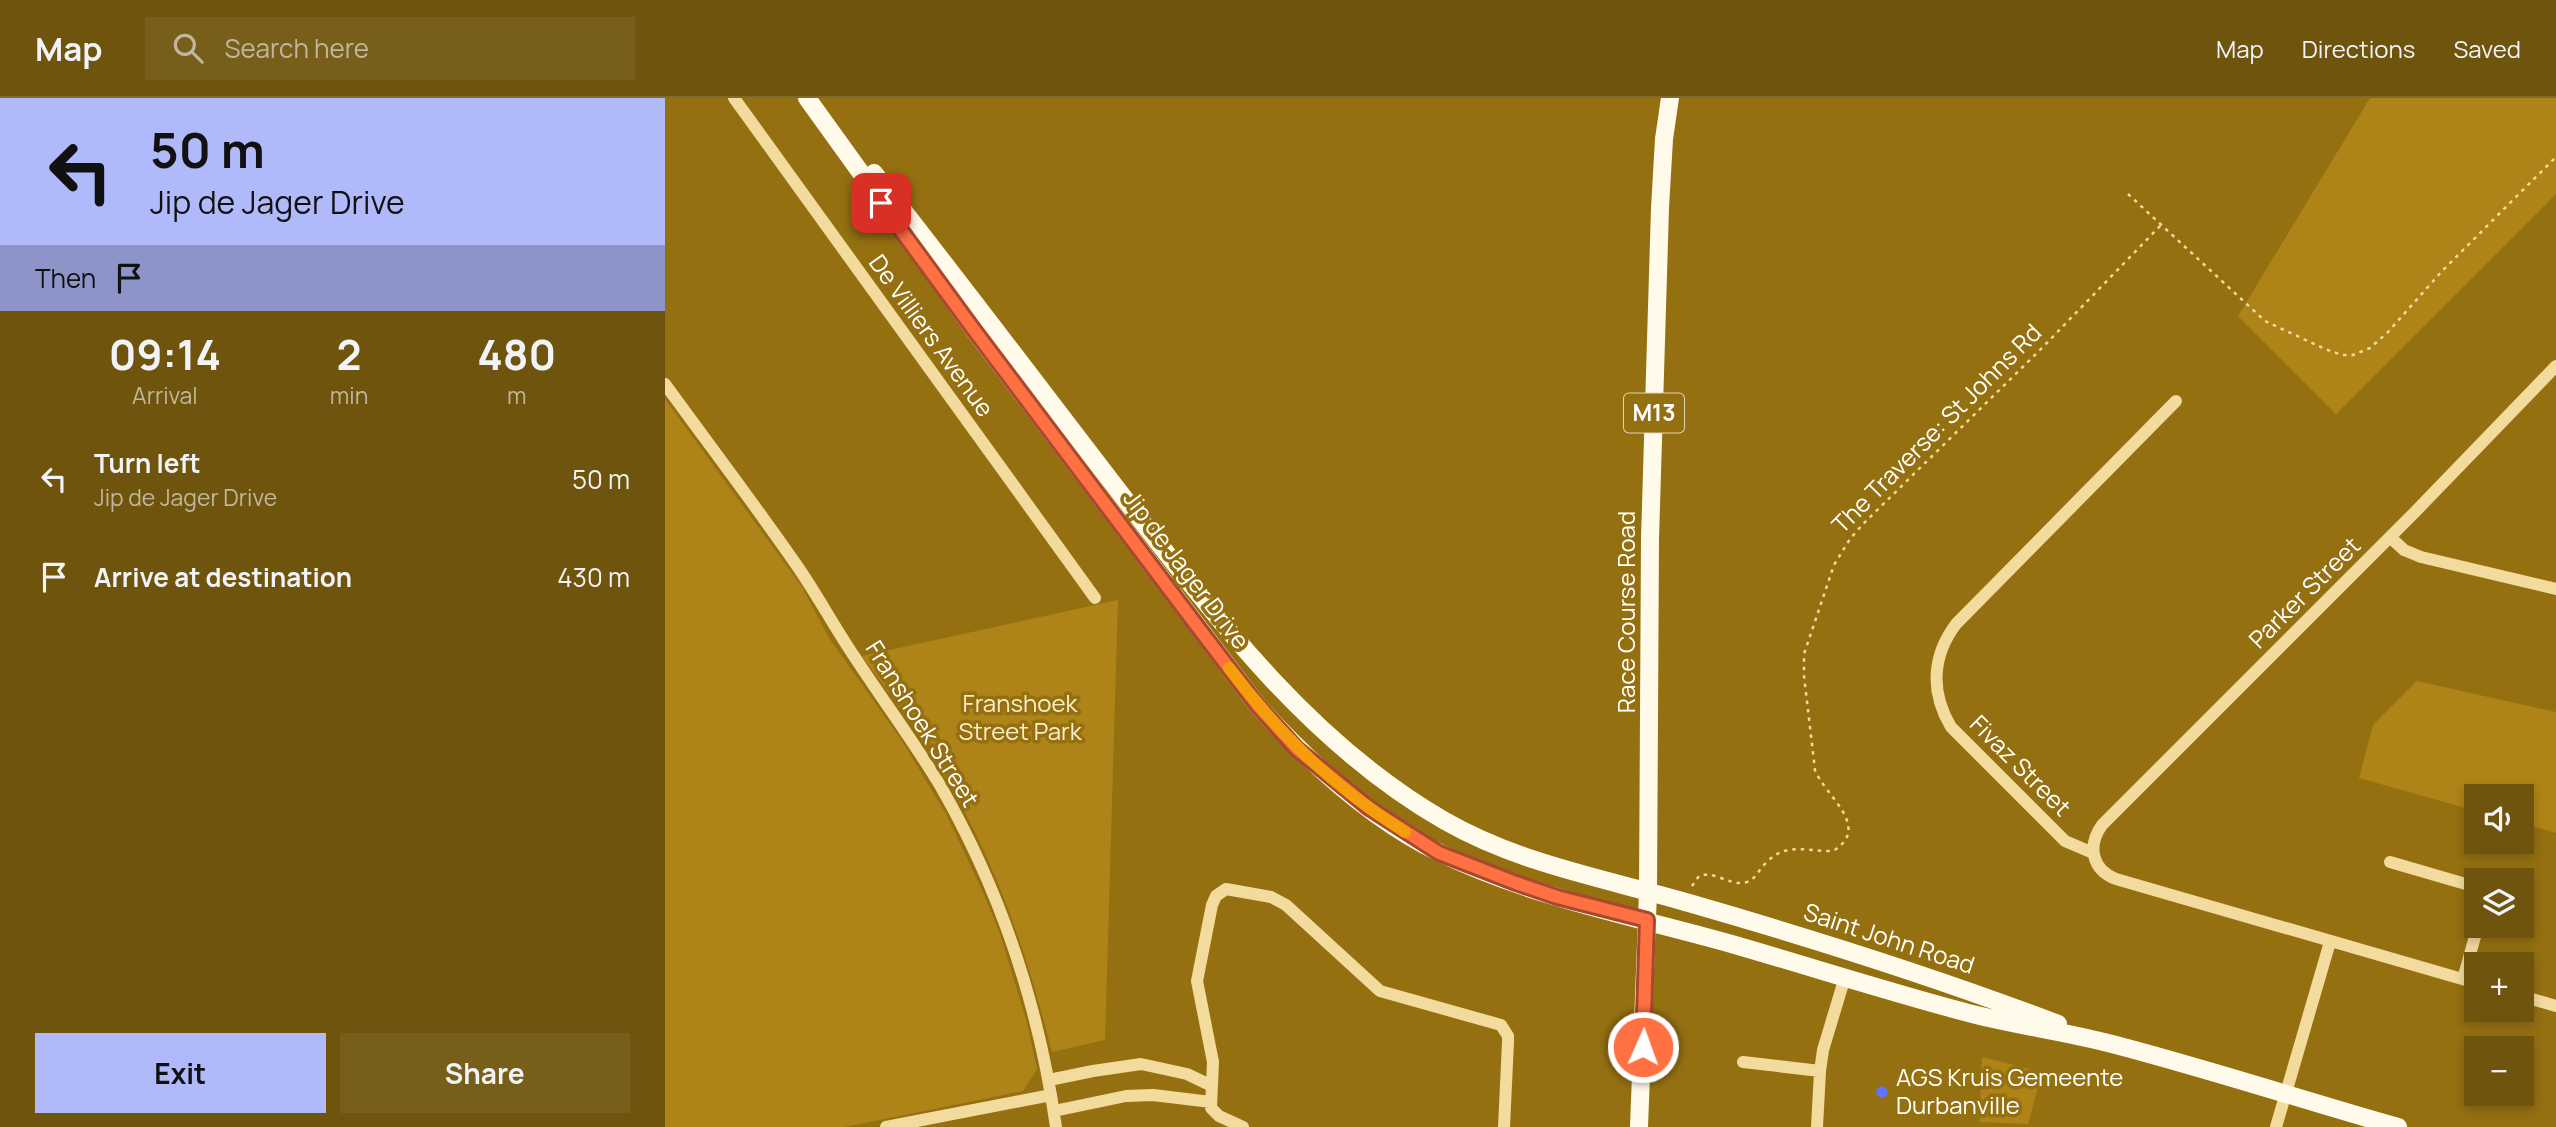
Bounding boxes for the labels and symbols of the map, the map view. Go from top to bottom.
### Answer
pin [851,173,911,233]
street label: De Villiers Avenue [862,247,1002,423]
street label: The Traverse: St Johns Rd [1824,316,2048,540]
road number: M13 [1624,394,1684,432]
street label: Jip de Jager Drive [1117,483,1258,655]
street label: Race Course Road [1609,511,1642,713]
street label: Parker Street [2241,529,2367,655]
street label: Franshoek Street [859,634,988,813]
park label: Franshoek Street Park [958,686,1083,747]
street label: Fivaz Street [1963,707,2079,823]
street label: Saint John Road [1800,894,1979,981]
position arrow [1606,1010,1680,1084]
place label: AGS Kruis Gemeente Durbanville [1896,1060,2123,1121]
marker: AGS Kruis Gemeente Durbanville [1874,1084,1890,1100]

